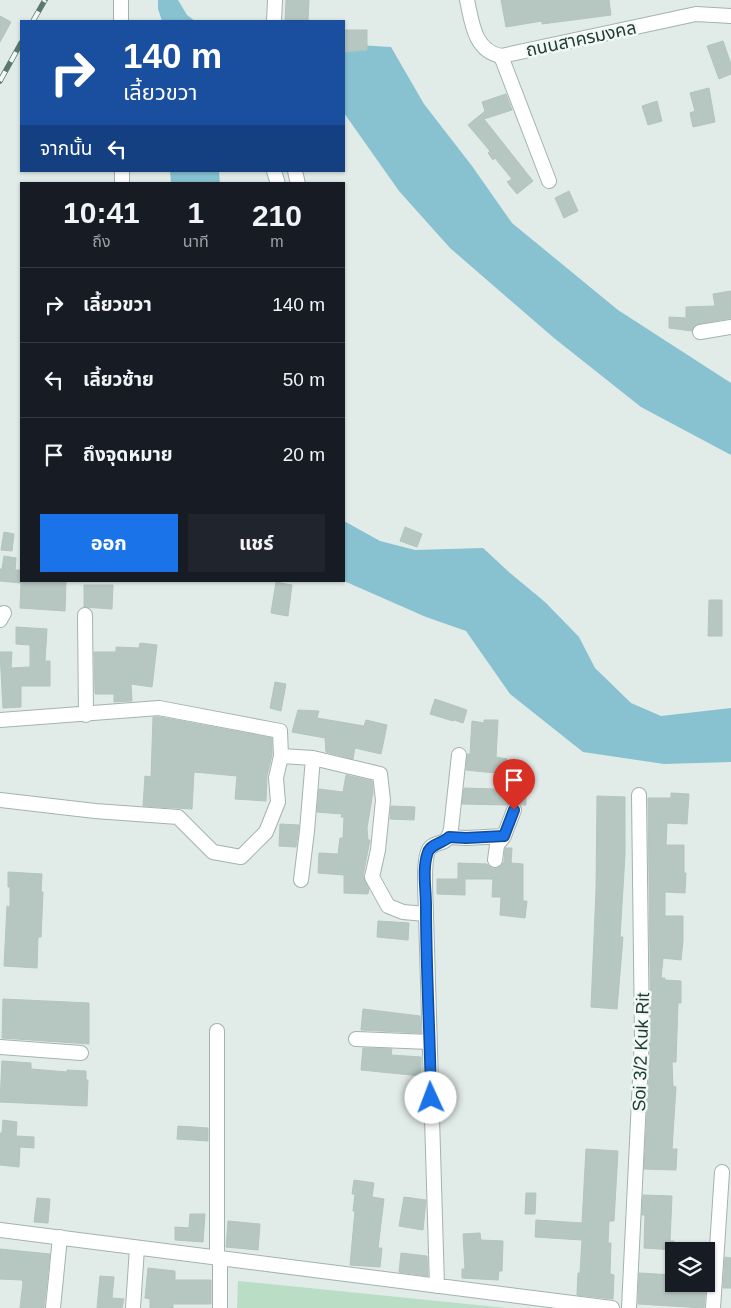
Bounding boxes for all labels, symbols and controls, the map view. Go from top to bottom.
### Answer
street label: ถนนสาครมงคล [524,18,638,60]
text: 140 m [123,36,222,75]
icon: right [40,40,105,105]
text: เลี้ยวขวา [123,80,198,105]
icon: left [103,135,131,163]
text: จากนั้น [40,138,93,159]
text: 10:41 [63,196,140,229]
text: 1 [187,196,204,229]
text: 210 [252,199,302,232]
text: ถึง [92,233,111,250]
text: นาที [183,233,209,250]
text: m [270,233,284,250]
icon: right [40,291,68,319]
text: เลี้ยวขวา [83,294,152,315]
text: 140 m [272,294,325,315]
icon: left [40,366,68,394]
text: เลี้ยวซ้าย [83,369,154,390]
text: 50 m [283,369,325,390]
icon: arrive [40,441,68,469]
text: ถึงจุดหมาย [83,444,173,465]
text: 20 m [283,444,325,465]
button: ออก [40,514,178,572]
button: แชร์ [188,514,325,572]
pin [493,759,535,810]
icon: arrive [500,766,528,794]
street label: Soi 3/2 Kuk Rit [629,992,653,1112]
position arrow [404,1071,456,1123]
map controls [665,1242,715,1292]
button: layers [665,1242,715,1292]

